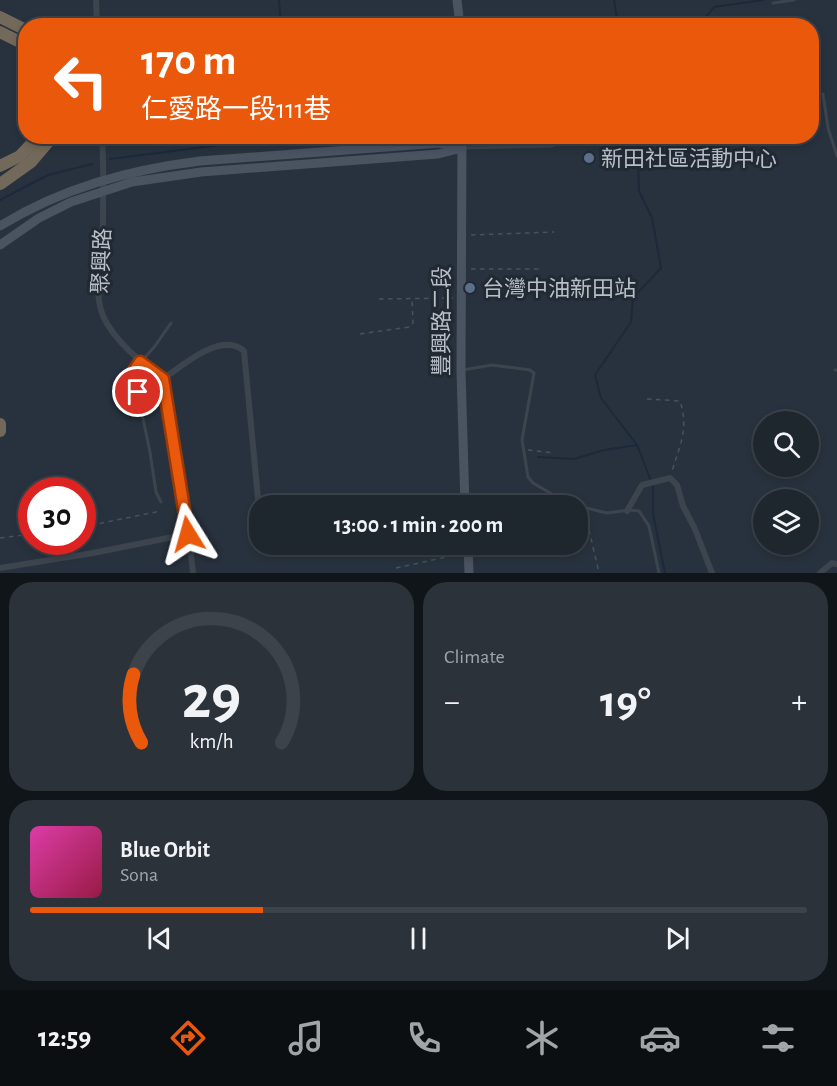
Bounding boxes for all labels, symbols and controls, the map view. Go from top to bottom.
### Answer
text: 170 m [141,40,236,82]
icon: left [42,42,120,120]
text: 仁愛路一段111巷 [141,96,331,123]
place label: 新田社區活動中心 [601,147,777,170]
marker: 新田社區活動中心 [582,151,596,165]
street label: 聚興路 [89,228,114,294]
street label: 豐興路二段 [430,266,453,376]
place label: 台灣中油新田站 [482,277,636,300]
marker: 台灣中油新田站 [463,281,477,295]
pin [112,366,163,417]
icon: arrive [121,375,154,408]
map controls [753,411,819,555]
button: search [753,411,819,477]
speed limit sign: 30 [18,477,96,555]
button: layers [753,489,819,555]
position arrow [156,502,220,566]
text: 13:00 · 1 min · 200 m [334,514,503,536]
text: Climate [444,647,505,667]
text: 29 [182,667,241,729]
text: 19° [600,680,651,725]
text: − [444,686,460,719]
text: + [791,686,807,719]
text: km/h [189,732,234,753]
text: Blue Orbit [120,839,210,861]
text: Sona [120,865,158,885]
icon: previous [143,922,176,955]
icon: pause [402,922,435,955]
icon: next [661,922,694,955]
icon: directions [167,1017,209,1059]
icon: music [285,1017,327,1059]
icon: phone [403,1017,445,1059]
icon: climate [521,1017,563,1059]
icon: car [639,1017,681,1059]
icon: filters [757,1017,799,1059]
text: 12:59 [38,1024,91,1051]

